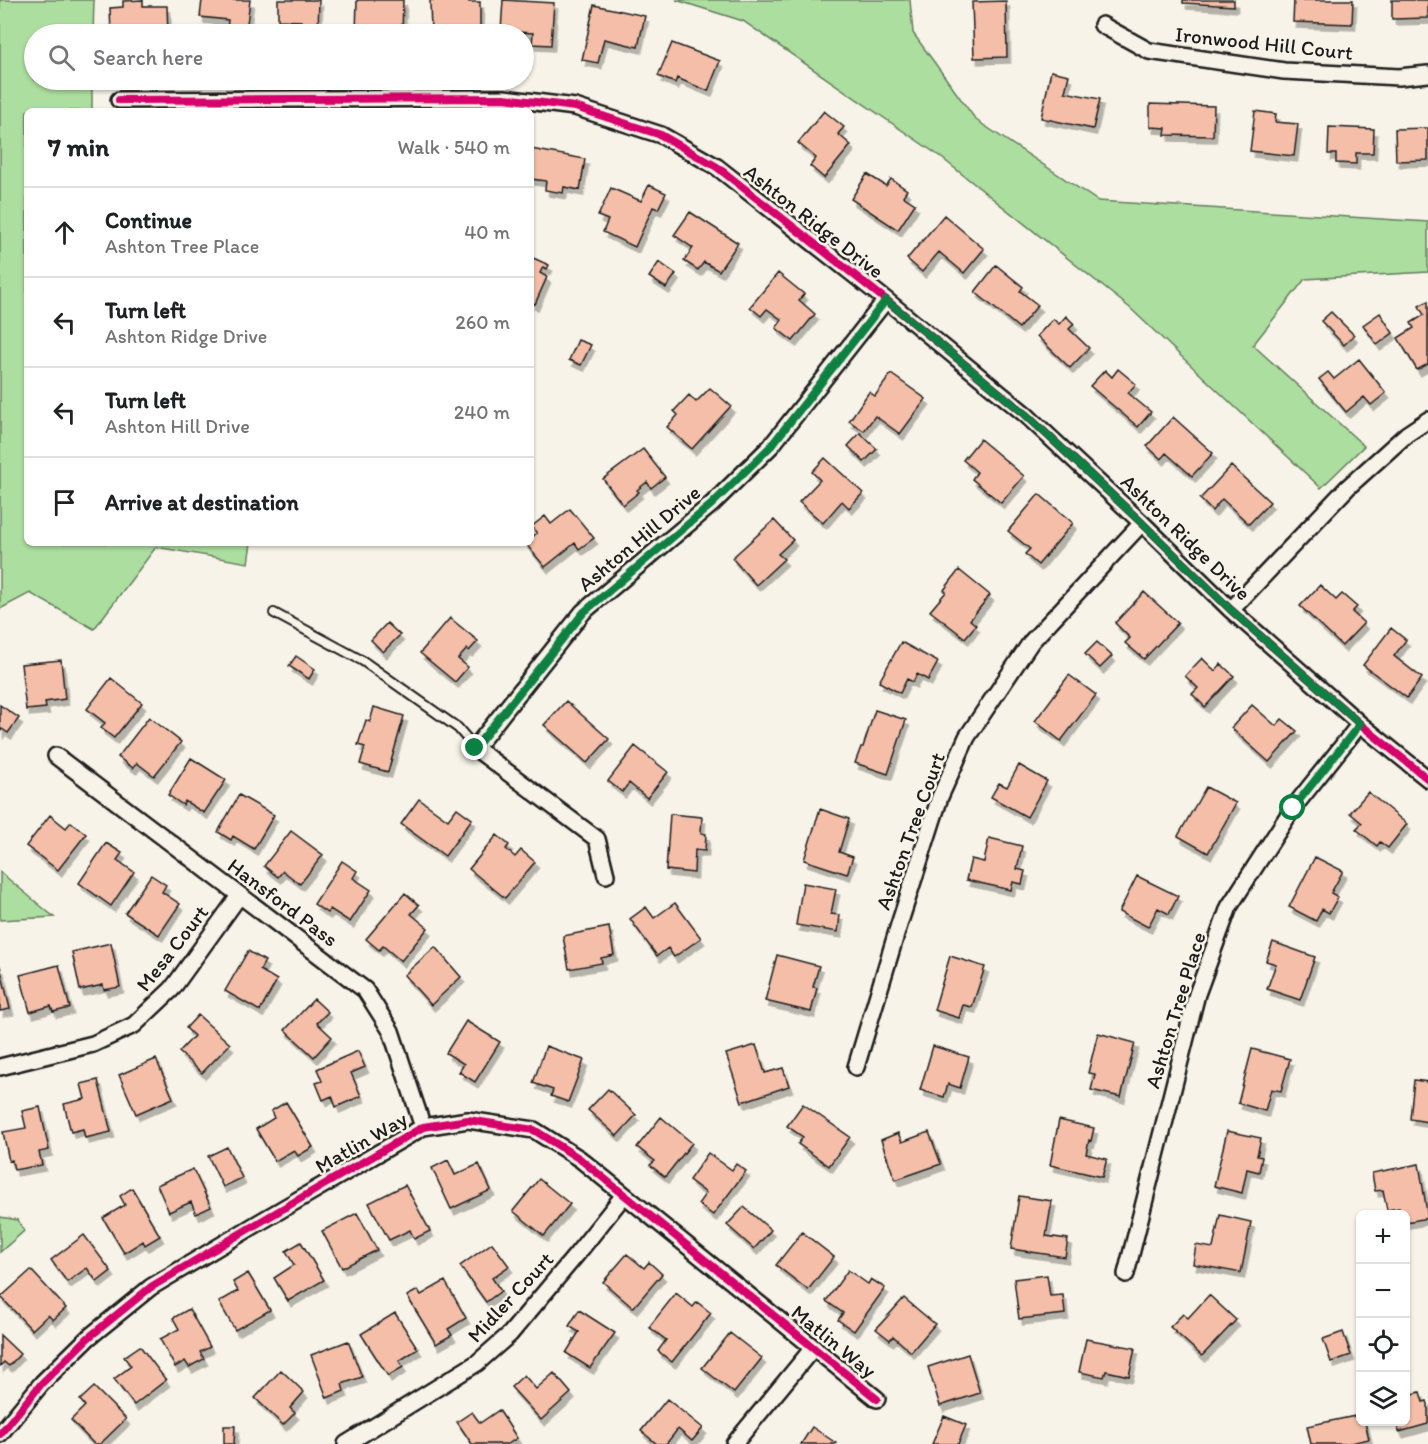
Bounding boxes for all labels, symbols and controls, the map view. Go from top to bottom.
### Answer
street label: Ironwood Hill Court [1174,21,1354,65]
search box [24,24,534,90]
icon: search [45,41,78,74]
text: Search here [93,44,203,71]
text: 7 min [48,131,109,163]
text: Walk · 540 m [397,135,510,159]
street label: Ashton Ridge Drive [739,159,889,283]
text: Continue [105,207,192,234]
icon: ahead [48,216,81,249]
text: 40 m [464,220,510,244]
text: Ashton Tree Place [105,234,259,258]
text: Turn left [105,297,186,324]
icon: left [48,306,81,339]
text: 260 m [455,310,510,334]
text: Ashton Ridge Drive [105,324,267,348]
text: Turn left [105,387,186,414]
icon: left [48,396,81,429]
text: 240 m [454,400,510,424]
text: Ashton Hill Drive [105,414,250,438]
street label: Ashton Ridge Drive [1116,469,1256,605]
street label: Ashton Hill Drive [573,480,705,596]
icon: arrive [48,486,81,519]
text: Arrive at destination [105,489,299,516]
route end [461,734,487,760]
street label: Ashton Tree Court [870,749,950,913]
route start [1279,794,1305,820]
street label: Hansford Pass [223,853,343,951]
street label: Mesa Court [131,900,213,996]
street label: Ashton Tree Place [1139,929,1211,1091]
street label: Matlin Way [311,1106,411,1178]
map controls [1356,1210,1410,1426]
button: + [1356,1210,1410,1264]
street label: Midler Court [462,1247,558,1347]
button: − [1356,1264,1410,1318]
street label: Matlin Way [787,1299,882,1383]
button: locate [1356,1318,1410,1372]
button: layers [1356,1372,1410,1426]

